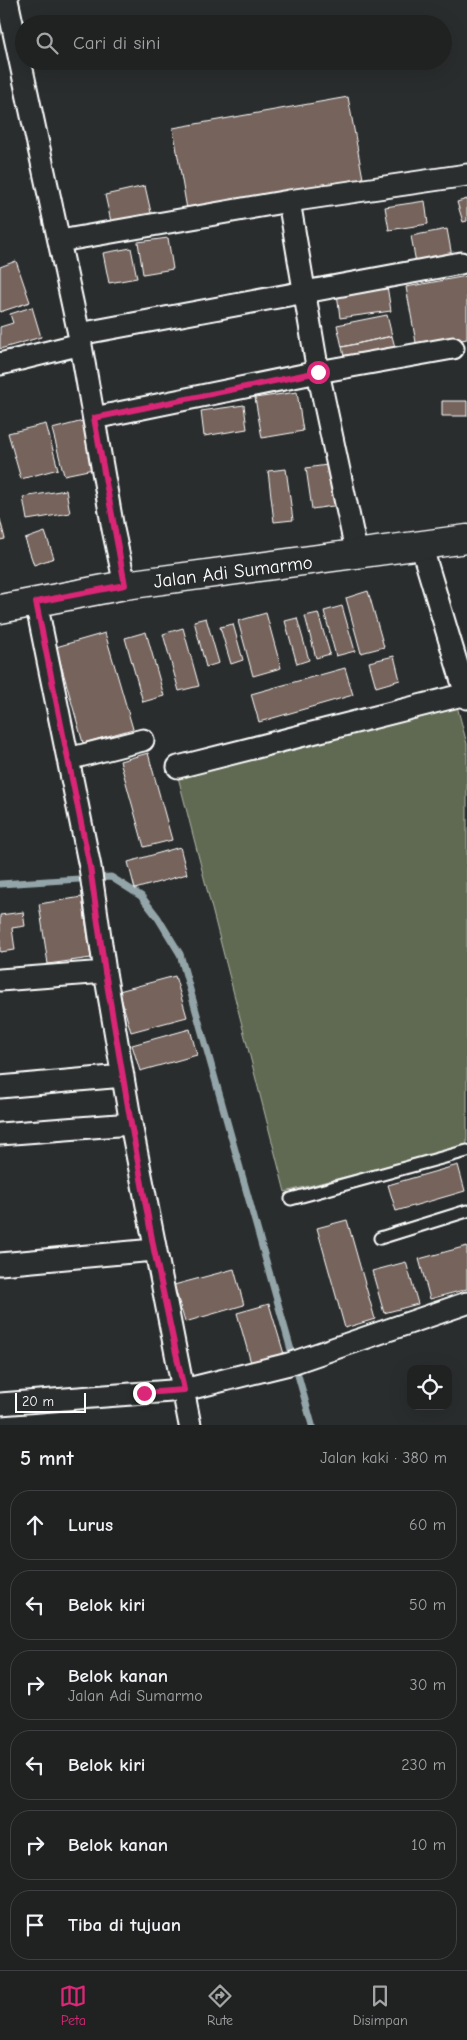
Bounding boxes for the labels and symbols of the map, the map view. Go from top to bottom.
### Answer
route start [307,361,330,384]
street label: Jalan Adi Sumarmo [152,551,314,593]
route end [133,1382,156,1405]
scale bar [15,1390,86,1413]

